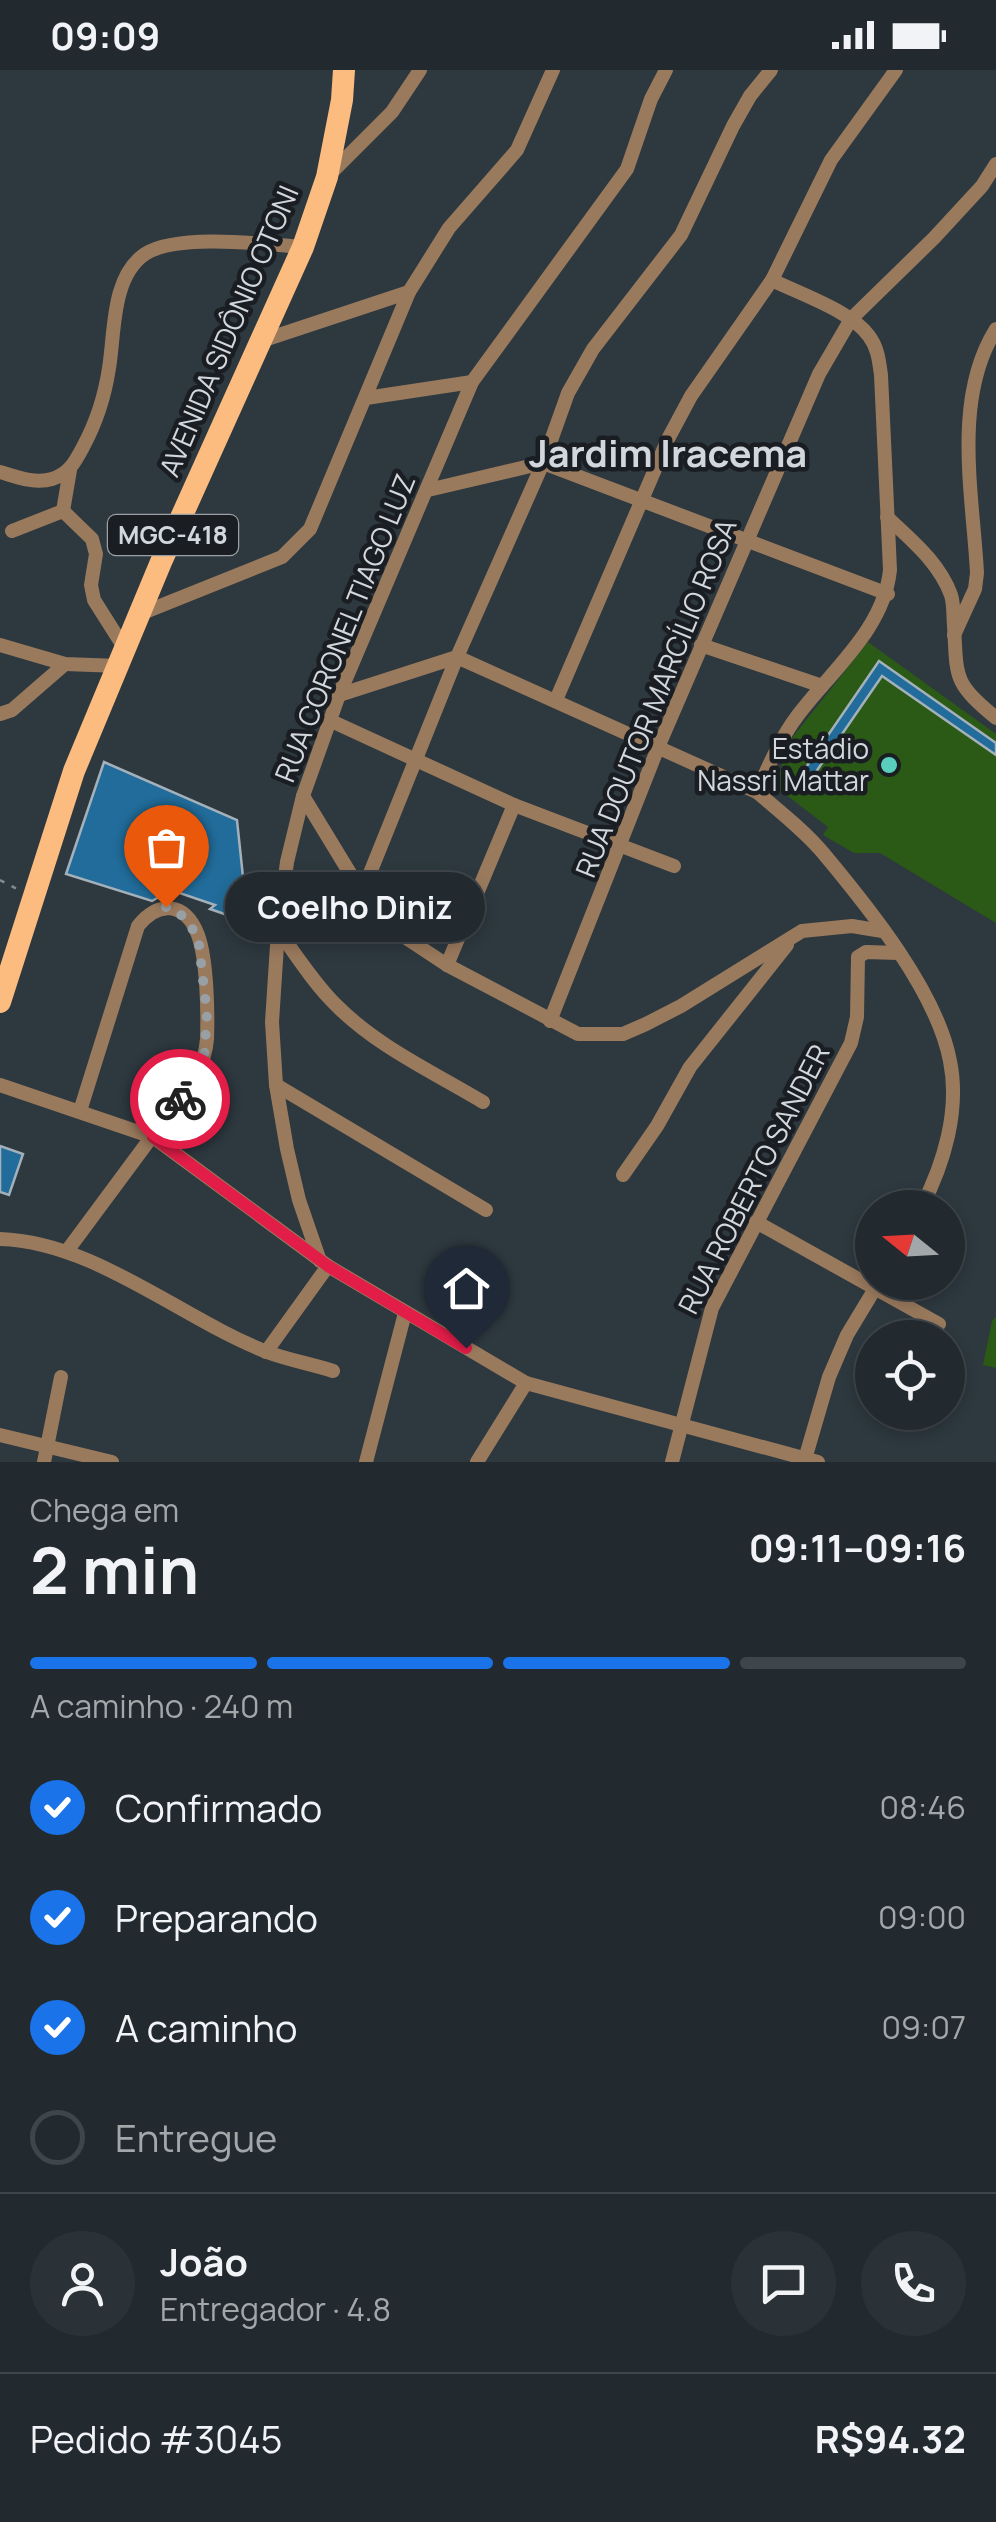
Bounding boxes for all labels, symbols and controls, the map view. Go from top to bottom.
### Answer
text: 09:09 [50,9,160,61]
street label: AVENIDA SIDÔNIO OTONI [149,179,307,482]
district label: Jardim Iracema [529,426,807,478]
street label: RUA CORONEL TIAGO LUZ [265,468,423,787]
street label: RUA DOUTOR MARCÍLIO ROSA [566,512,745,883]
road number: MGC-418 [108,515,238,555]
place label: Estádio Nassri Mattar [697,729,869,799]
marker: Estádio Nassri Mattar [878,754,900,776]
pin [124,805,209,908]
icon: bag [139,820,194,875]
callout: Coelho Diniz [226,872,486,942]
text: Coelho Diniz [257,885,453,929]
street label: RUA ROBERTO SANDER [669,1037,838,1320]
courier [130,1049,230,1149]
icon: bike [153,1072,208,1127]
north arrow [855,1190,965,1300]
map controls [855,1190,965,1430]
pin [424,1246,509,1349]
icon: home [439,1261,494,1316]
button: locate [855,1320,965,1430]
text: Chega em [30,1488,179,1532]
text: 09:11–09:16 [749,1521,966,1573]
text: 2 min [30,1525,199,1614]
text: A caminho · 240 m [30,1684,293,1728]
icon: check [30,1780,85,1835]
text: Confirmado [115,1781,322,1833]
text: 08:46 [880,1785,966,1829]
icon: check [30,1890,85,1945]
text: Preparando [115,1891,318,1943]
text: 09:00 [878,1895,966,1939]
icon: check [30,2000,85,2055]
text: A caminho [115,2001,297,2053]
text: 09:07 [881,2005,966,2049]
text: Entregue [115,2111,277,2163]
button: person [30,2231,135,2336]
button: chat [731,2231,836,2336]
button: phone [861,2231,966,2336]
text: João [160,2235,248,2287]
text: Entregador · 4.8 [160,2287,391,2331]
text: Pedido #3045 [30,2412,283,2464]
text: R$94.32 [815,2412,966,2464]

